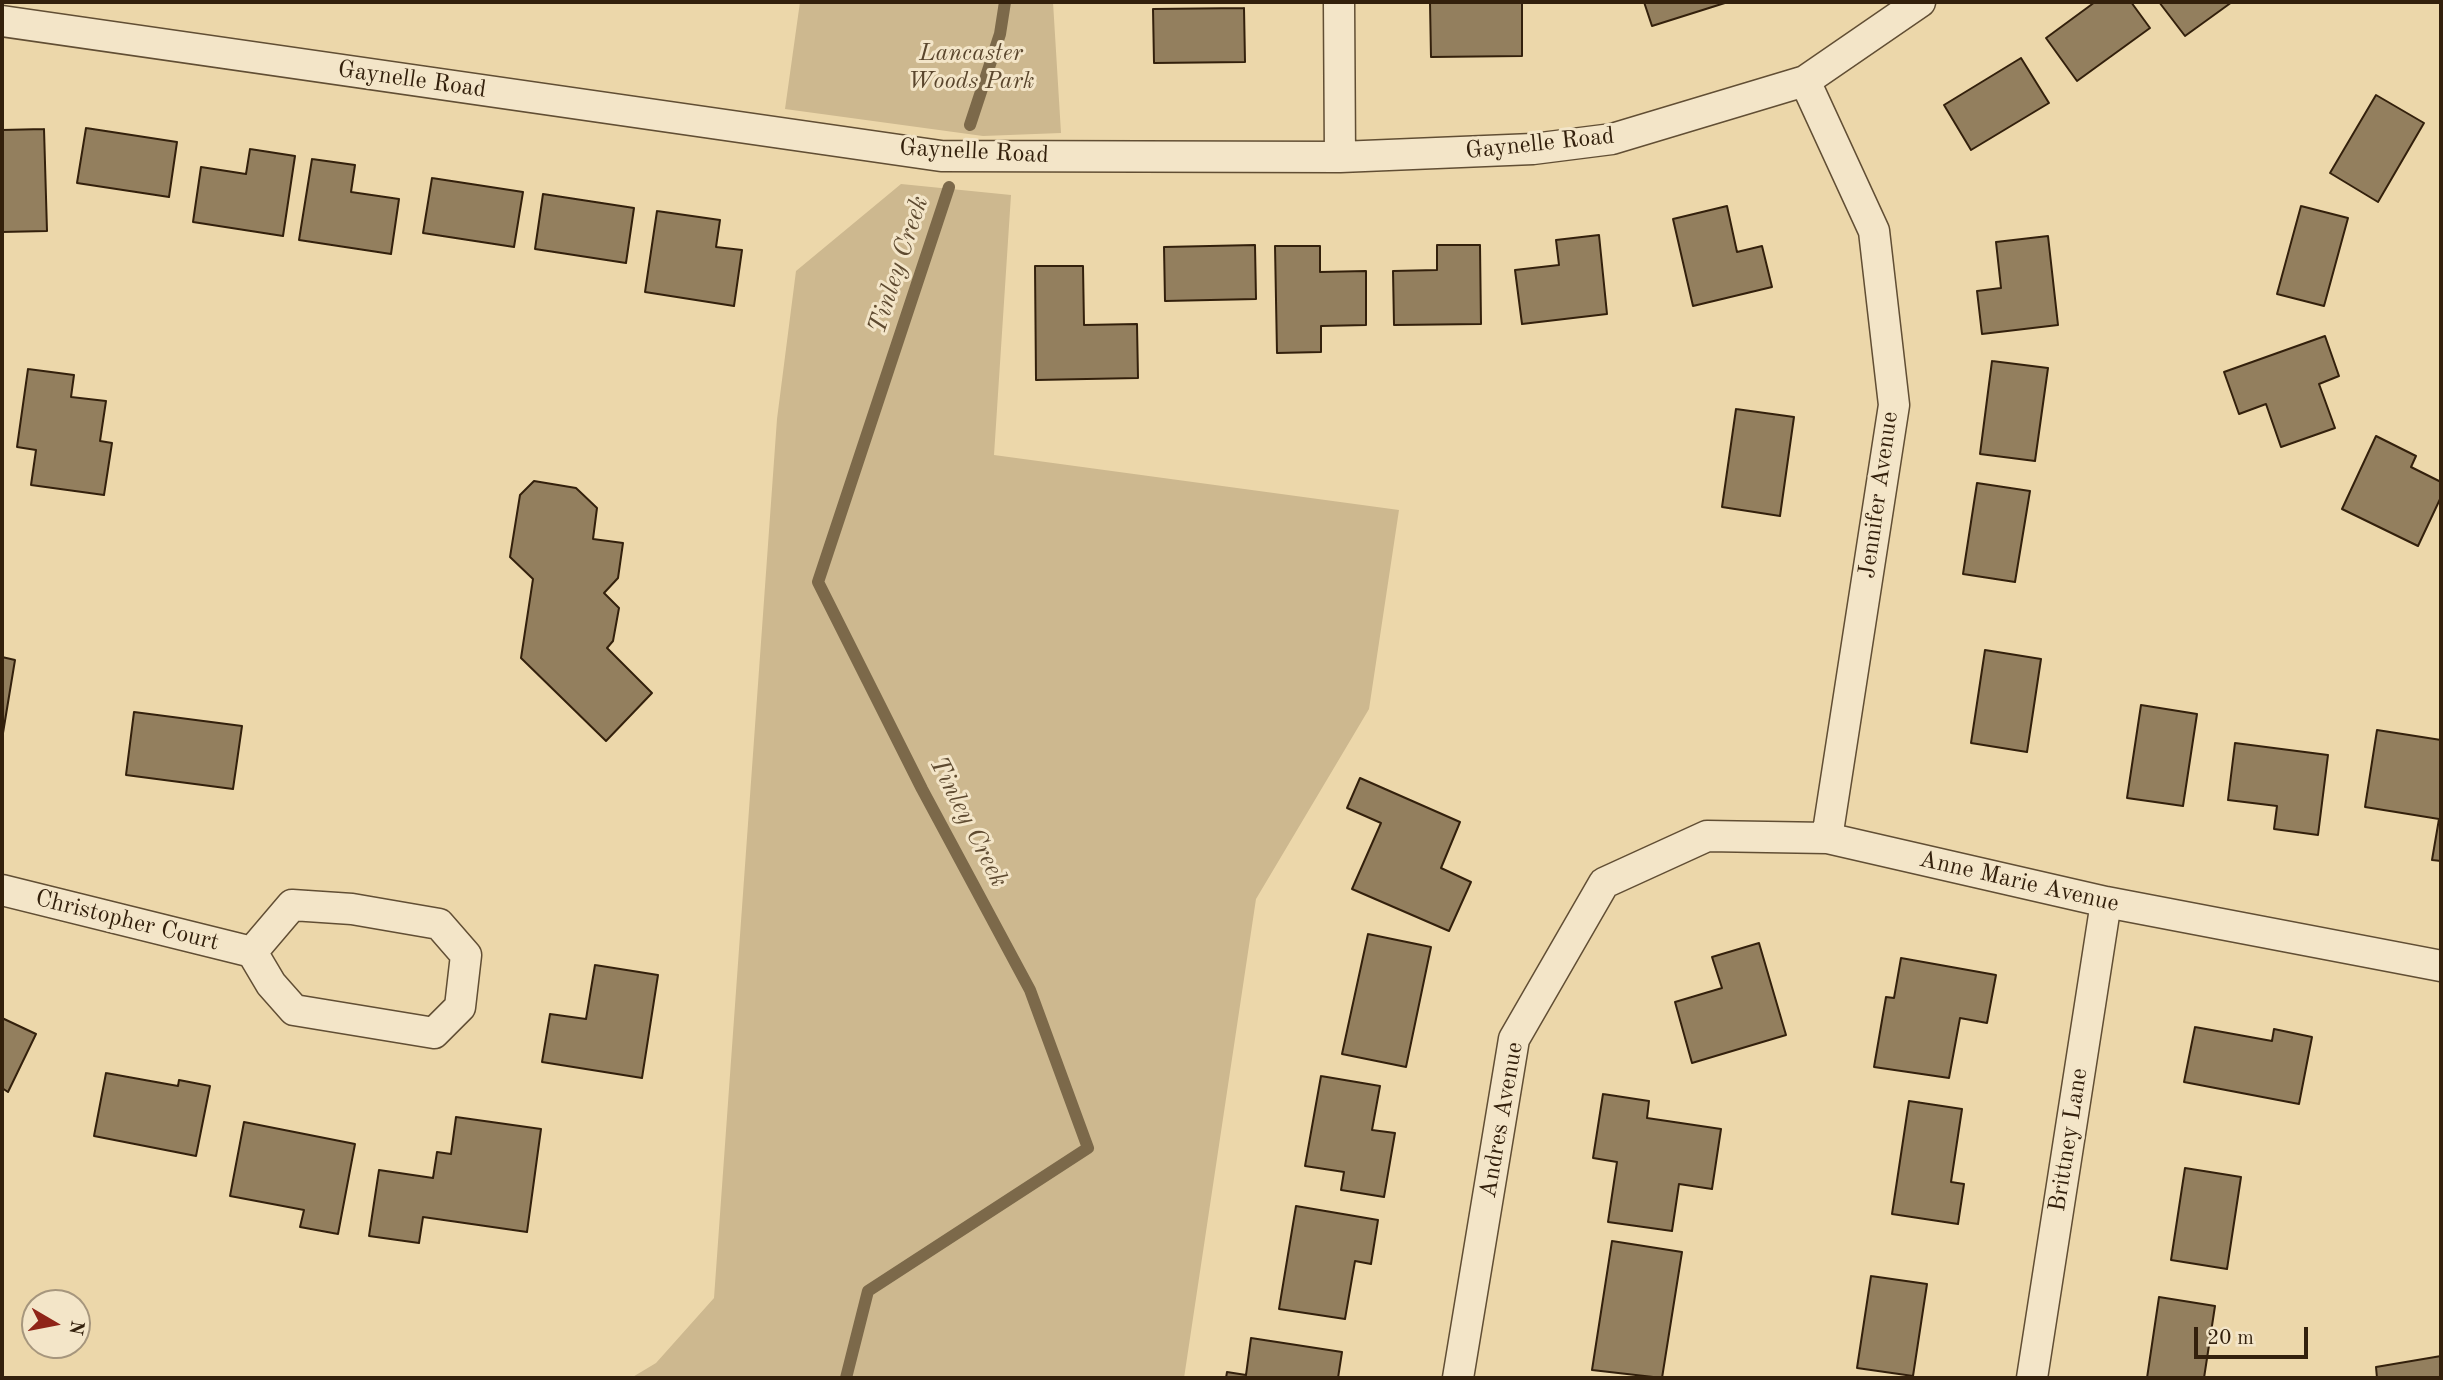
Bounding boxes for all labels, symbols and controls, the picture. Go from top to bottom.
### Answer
park label: Lancaster Woods Park [907,40,1035,96]
street label: Gaynelle Road [336,55,488,105]
street label: Gaynelle Road [1464,122,1616,166]
street label: Gaynelle Road [899,134,1049,170]
water label: Tinley Creek [862,192,936,338]
street label: Jennifer Avenue [1853,410,1905,580]
water label: Tinley Creek [922,751,1014,893]
street label: Anne Marie Avenue [1916,845,2122,919]
street label: Christopher Court [32,884,222,958]
street label: Andres Avenue [1474,1040,1530,1200]
street label: Brittney Lane [2043,1066,2095,1214]
north arrow [21,1289,91,1359]
scale bar [2198,1314,2312,1358]
text: N [65,1319,86,1336]
text: 20 m [2207,1328,2254,1349]

